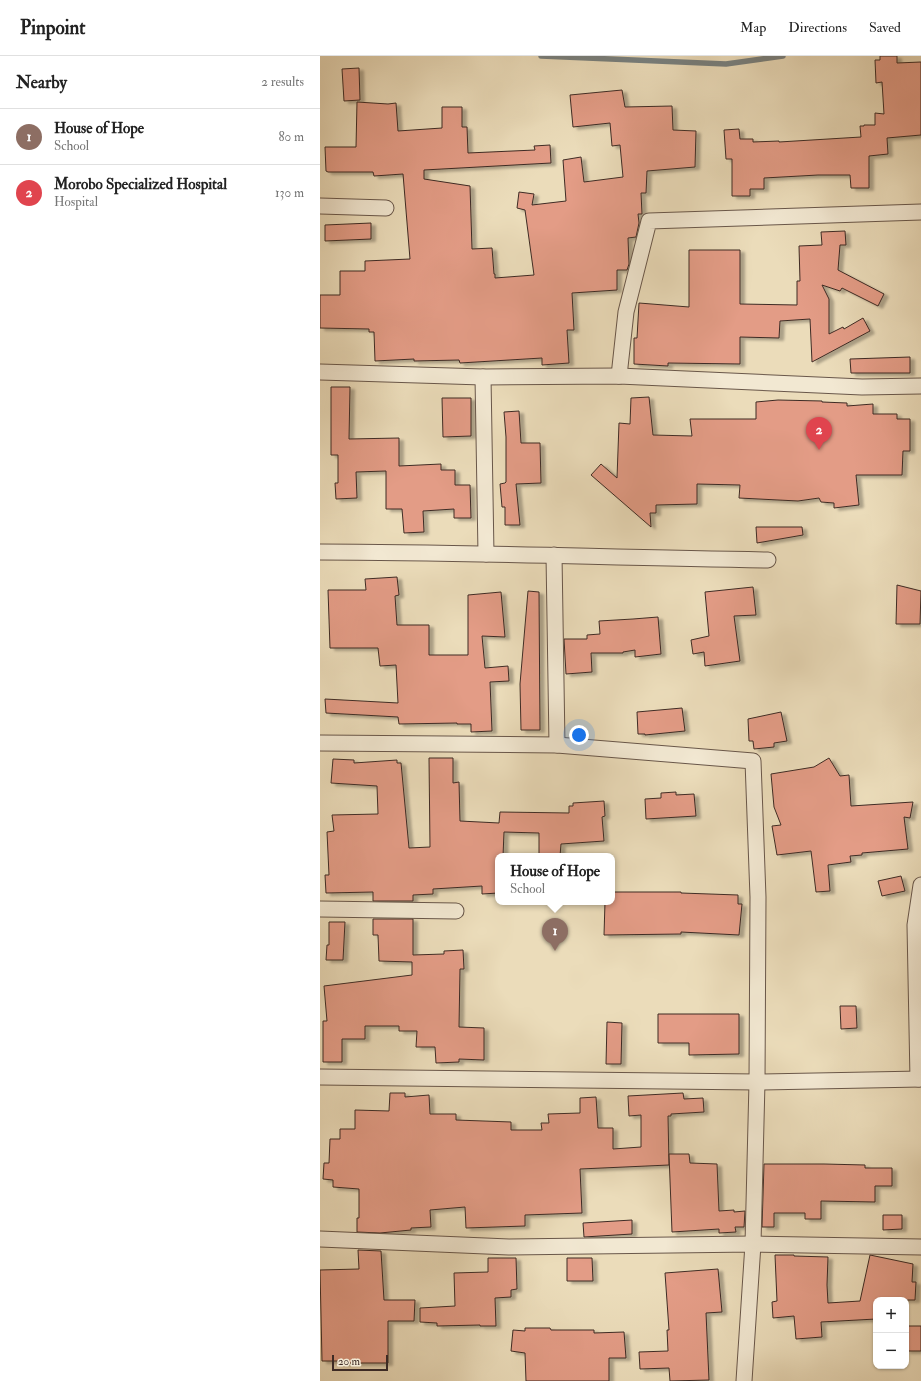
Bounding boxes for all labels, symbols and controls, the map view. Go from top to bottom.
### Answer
text: Pinpoint [20,16,85,40]
text: Map [740,19,766,36]
text: Directions [788,19,847,36]
text: Saved [869,19,901,36]
text: Nearby [16,72,67,93]
text: 2 results [261,74,304,90]
text: House of Hope [54,119,144,138]
text: 1 [27,129,31,145]
text: 80 m [278,129,304,145]
text: School [54,138,89,154]
text: Morobo Specialized Hospital [54,175,227,194]
text: 2 [26,185,32,201]
text: 130 m [275,185,304,201]
text: Hospital [54,194,98,210]
pin: 2 [806,417,832,450]
your location [569,725,589,745]
popup [495,853,615,905]
text: House of Hope [510,862,600,881]
text: School [510,881,545,897]
pin: 1 [542,918,568,951]
map controls [873,1297,909,1369]
button: + [873,1297,909,1333]
button: − [873,1333,909,1369]
scale bar [332,1353,388,1372]
text: 20 m [338,1355,360,1368]

